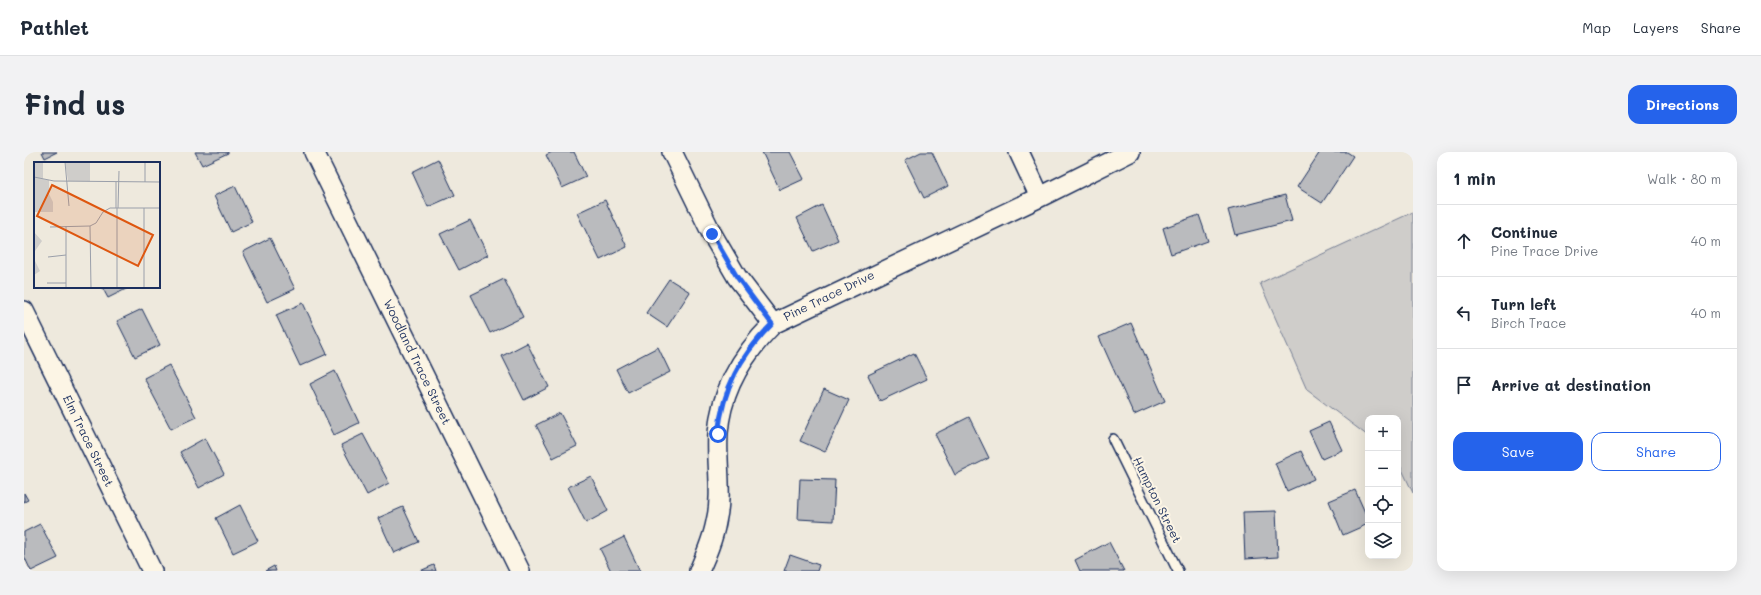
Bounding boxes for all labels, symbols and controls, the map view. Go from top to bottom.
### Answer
text: Pathlet [20,15,89,40]
text: Map [1582,18,1611,37]
text: Layers [1633,18,1679,37]
text: Share [1701,18,1741,37]
button: Directions [1628,85,1737,124]
text: Find us [24,86,125,122]
inset map [34,162,160,288]
text: 1 min [1453,167,1496,189]
text: Walk · 80 m [1647,170,1721,187]
text: Continue [1491,222,1558,242]
route end [703,225,721,243]
icon: ahead [1453,230,1475,252]
text: 40 m [1691,232,1721,249]
text: Pine Trace Drive [1491,242,1598,259]
street label: Pine Trace Drive [780,266,877,324]
text: Turn left [1491,294,1556,314]
street label: Woodland Trace Street [381,296,455,427]
icon: left [1453,302,1475,324]
text: 40 m [1691,304,1721,321]
text: Birch Trace [1491,314,1566,331]
icon: arrive [1453,374,1475,396]
text: Arrive at destination [1491,375,1651,395]
street label: Elm Trace Street [60,392,118,489]
map controls [1365,415,1401,559]
button: + [1365,415,1401,451]
route start [709,425,727,443]
button: Save [1453,432,1583,471]
button: Share [1591,432,1721,471]
button: − [1365,451,1401,487]
street label: Hampton Street [1130,454,1186,545]
button: locate [1365,487,1401,523]
button: layers [1365,523,1401,559]

